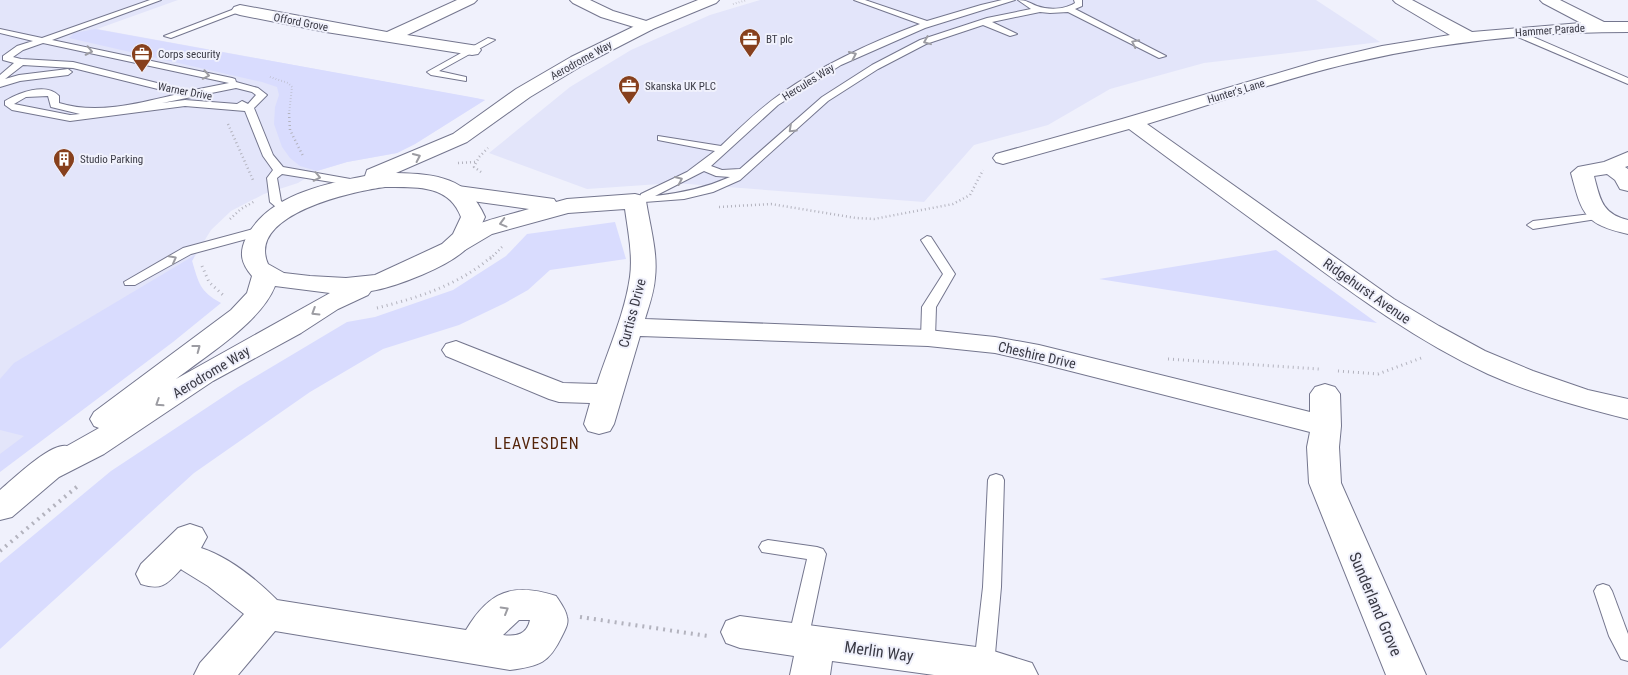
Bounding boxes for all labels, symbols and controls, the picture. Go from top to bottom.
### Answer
street label: Offord Grove [273,11,329,34]
street label: Hammer Parade [1515,22,1585,39]
office icon: BT plc [738,27,762,58]
place label: BT plc [766,33,793,46]
one-way arrow [924,35,932,45]
street label: Aerodrome Way [548,38,615,83]
one-way arrow [1131,39,1140,49]
office icon: Corps security [130,42,154,73]
one-way arrow [84,45,93,55]
place label: Corps security [158,48,221,61]
one-way arrow [848,51,857,62]
street label: Hercules Way [780,61,837,104]
one-way arrow [202,70,211,80]
office icon: Skanska UK PLC [617,74,641,105]
street label: Hunter's Lane [1206,77,1266,106]
street label: Warner Drive [157,80,213,103]
place label: Skanska UK PLC [645,80,716,93]
one-way arrow [788,123,797,132]
building icon: Studio Parking [52,147,76,178]
place label: Studio Parking [80,153,143,166]
one-way arrow [412,153,421,163]
one-way arrow [313,171,322,182]
one-way arrow [674,176,683,187]
one-way arrow [499,218,508,228]
one-way arrow [167,255,176,265]
street label: Ridgehurst Avenue [1320,255,1414,327]
street label: Curtiss Drive [615,276,649,349]
one-way arrow [311,306,320,316]
street label: Cheshire Drive [996,338,1078,372]
street label: Aerodrome Way [170,343,253,401]
one-way arrow [191,345,201,354]
one-way arrow [156,397,165,406]
district label: LEAVESDEN [494,434,580,453]
street label: Sunderland Grove [1345,549,1406,659]
one-way arrow [499,606,508,616]
street label: Merlin Way [843,637,915,666]

